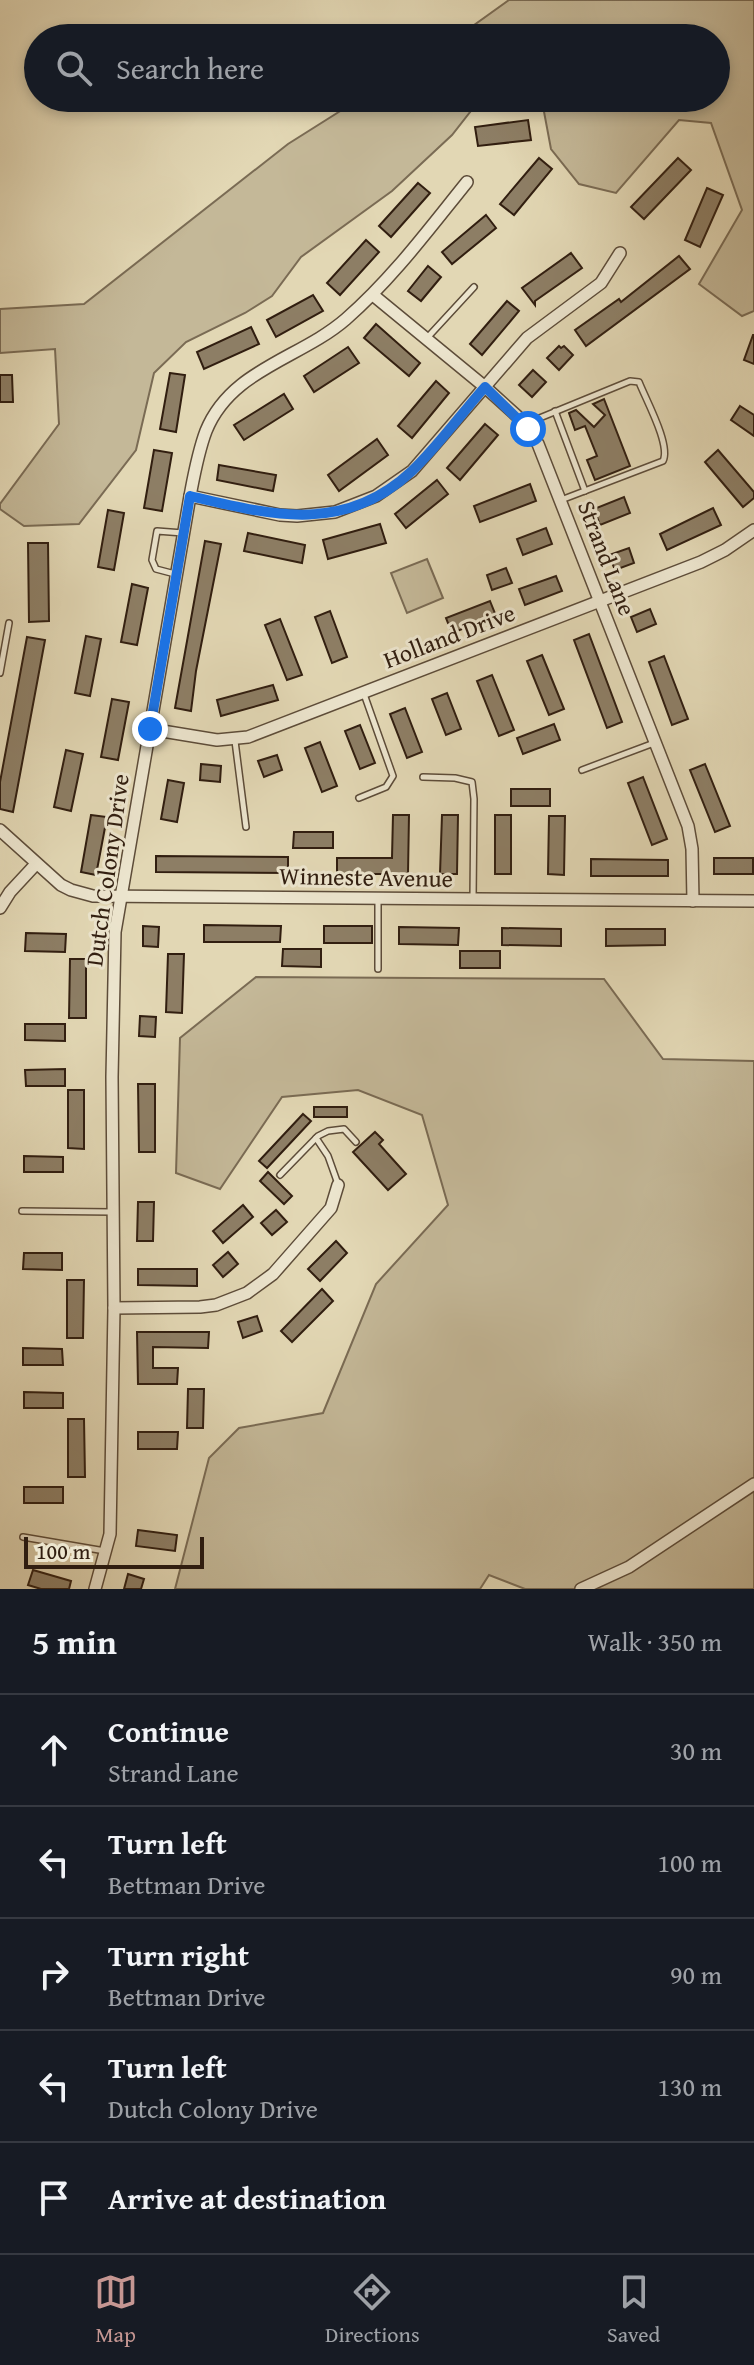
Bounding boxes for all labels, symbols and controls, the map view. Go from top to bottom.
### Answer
search box [24,24,730,112]
icon: search [52,46,96,90]
text: Search here [116,46,264,90]
route start [510,411,546,447]
street label: Strand Lane [569,495,645,621]
street label: Holland Drive [378,595,520,677]
route end [132,711,168,747]
street label: Dutch Colony Drive [76,772,138,968]
street label: Winneste Avenue [279,858,453,896]
scale bar [24,1533,204,1569]
text: 100 m [36,1535,91,1567]
text: 5 min [32,1617,117,1666]
text: Walk · 350 m [588,1622,722,1661]
text: Continue [108,1709,229,1753]
icon: ahead [32,1728,76,1772]
text: 30 m [670,1731,722,1770]
text: Strand Lane [108,1753,239,1792]
text: Turn left [108,1821,227,1865]
icon: left [32,1840,76,1884]
text: 100 m [657,1843,722,1882]
text: Bettman Drive [108,1865,266,1904]
text: Turn right [108,1933,249,1977]
icon: right [32,1952,76,1996]
text: 90 m [670,1955,722,1994]
text: Bettman Drive [108,1977,266,2016]
text: Turn left [108,2045,227,2089]
icon: left [32,2064,76,2108]
text: 130 m [657,2067,722,2106]
text: Dutch Colony Drive [108,2089,318,2128]
icon: arrive [32,2176,76,2220]
text: Arrive at destination [108,2176,386,2220]
tab: Map [94,2270,138,2350]
tab: Directions [325,2270,420,2350]
tab: Saved [607,2270,660,2350]

